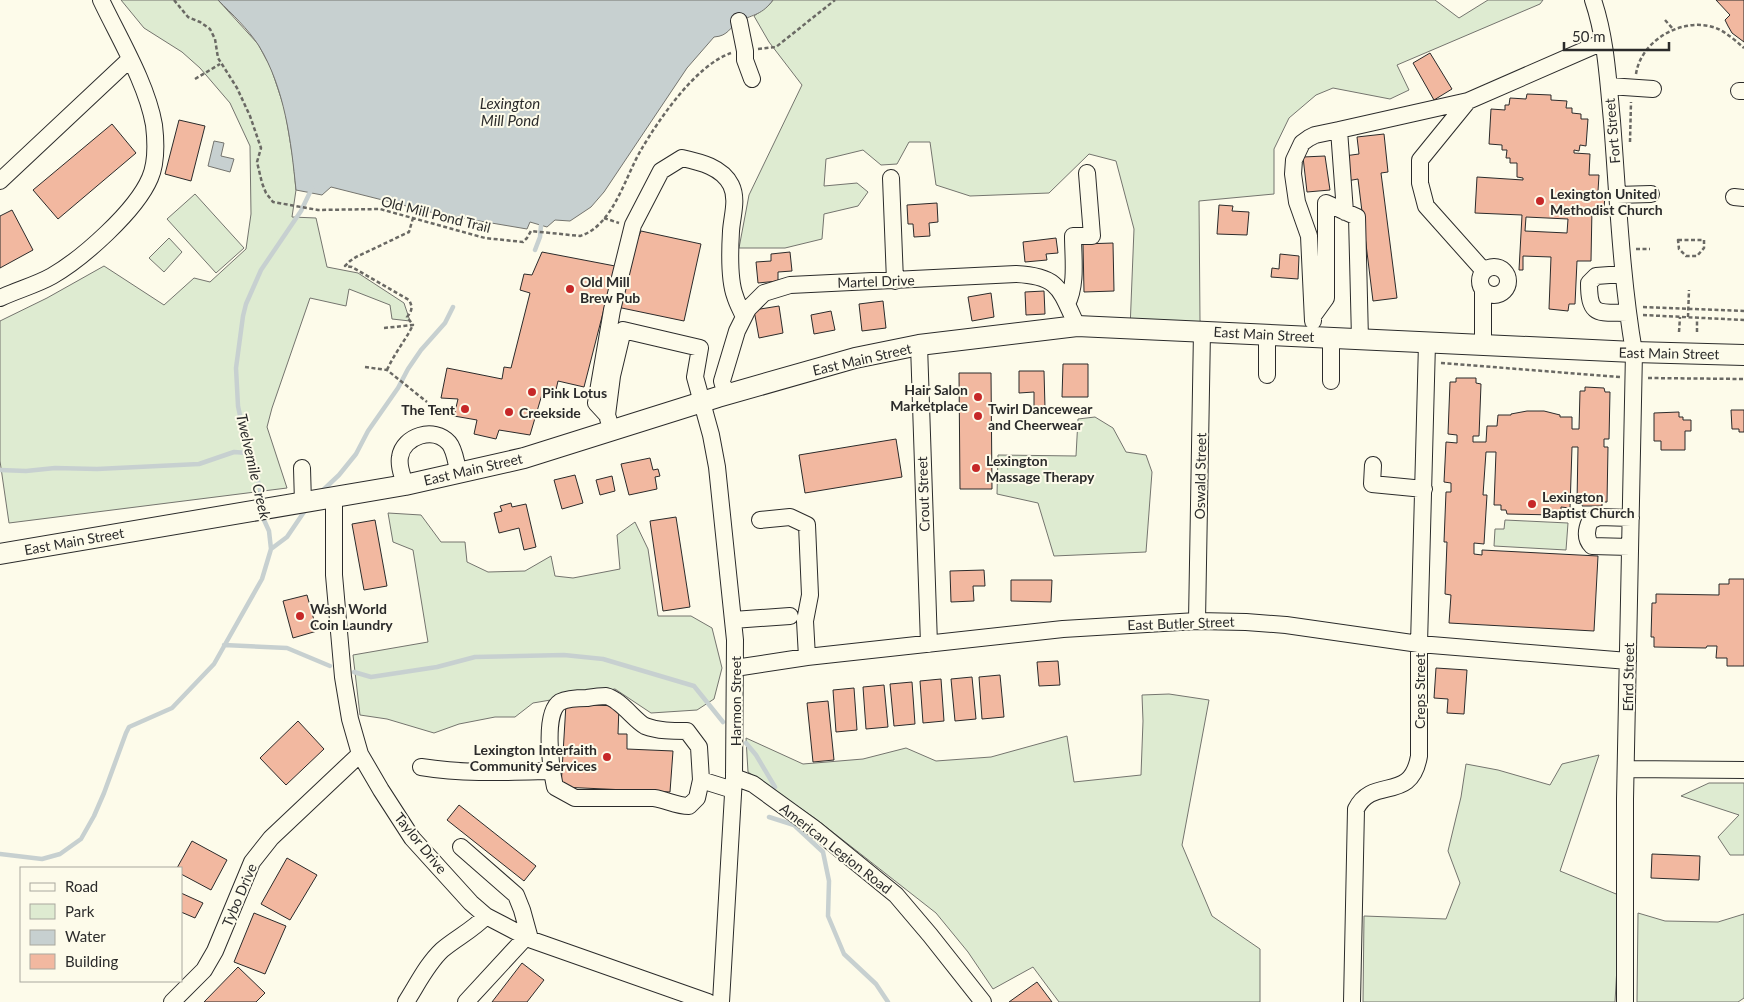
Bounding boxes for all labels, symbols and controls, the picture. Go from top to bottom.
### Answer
scale bar [1564,20,1669,52]
text: 50 m [1572,27,1606,45]
water label: Lexington Mill Pond [480,94,540,129]
street label: Fort Street [1601,97,1623,165]
place label: Lexington United Methodist Church [1550,185,1663,218]
street label: Old Mill Pond Trail [379,192,493,236]
marker: Lexington United Methodist Church [1534,195,1546,207]
street label: Martel Drive [837,271,915,291]
place label: Old Mill Brew Pub [580,273,640,306]
marker: Old Mill Brew Pub [564,283,576,295]
street label: East Main Street [1213,323,1315,345]
street label: East Main Street [811,339,913,379]
street label: East Main Street [1618,344,1720,362]
place label: Hair Salon Marketplace [890,381,969,414]
place label: Pink Lotus [542,384,607,401]
marker: Pink Lotus [526,386,538,398]
marker: Hair Salon Marketplace [972,391,984,403]
place label: Twirl Dancewear and Cheerwear [988,400,1093,433]
place label: The Tent [401,401,456,418]
marker: The Tent [459,403,471,415]
place label: Creekside [519,404,581,421]
marker: Creekside [503,406,515,418]
marker: Twirl Dancewear and Cheerwear [972,410,984,422]
water label: Twelvemile Creek [233,412,275,521]
street label: Oswald Street [1191,433,1209,519]
street label: East Main Street [422,449,524,489]
place label: Lexington Massage Therapy [986,452,1095,485]
street label: Crout Street [913,456,933,532]
marker: Lexington Massage Therapy [970,462,982,474]
place label: Lexington Baptist Church [1542,488,1635,521]
marker: Lexington Baptist Church [1526,498,1538,510]
street label: East Main Street [23,524,125,558]
place label: Wash World Coin Laundry [310,600,393,633]
marker: Wash World Coin Laundry [294,610,306,622]
street label: East Butler Street [1127,613,1235,633]
street label: Efird Street [1619,642,1637,712]
street label: Creps Street [1411,653,1428,729]
street label: Harmon Street [727,656,744,746]
place label: Lexington Interfaith Community Services [470,741,597,774]
marker: Lexington Interfaith Community Services [601,751,613,763]
street label: American Legion Road [777,799,895,897]
street label: Taylor Drive [391,809,451,877]
street label: Tybo Drive [218,861,260,929]
legend [20,867,182,982]
text: Road [65,877,98,895]
text: Park [65,902,95,920]
text: Water [65,927,106,945]
text: Building [65,952,118,970]

